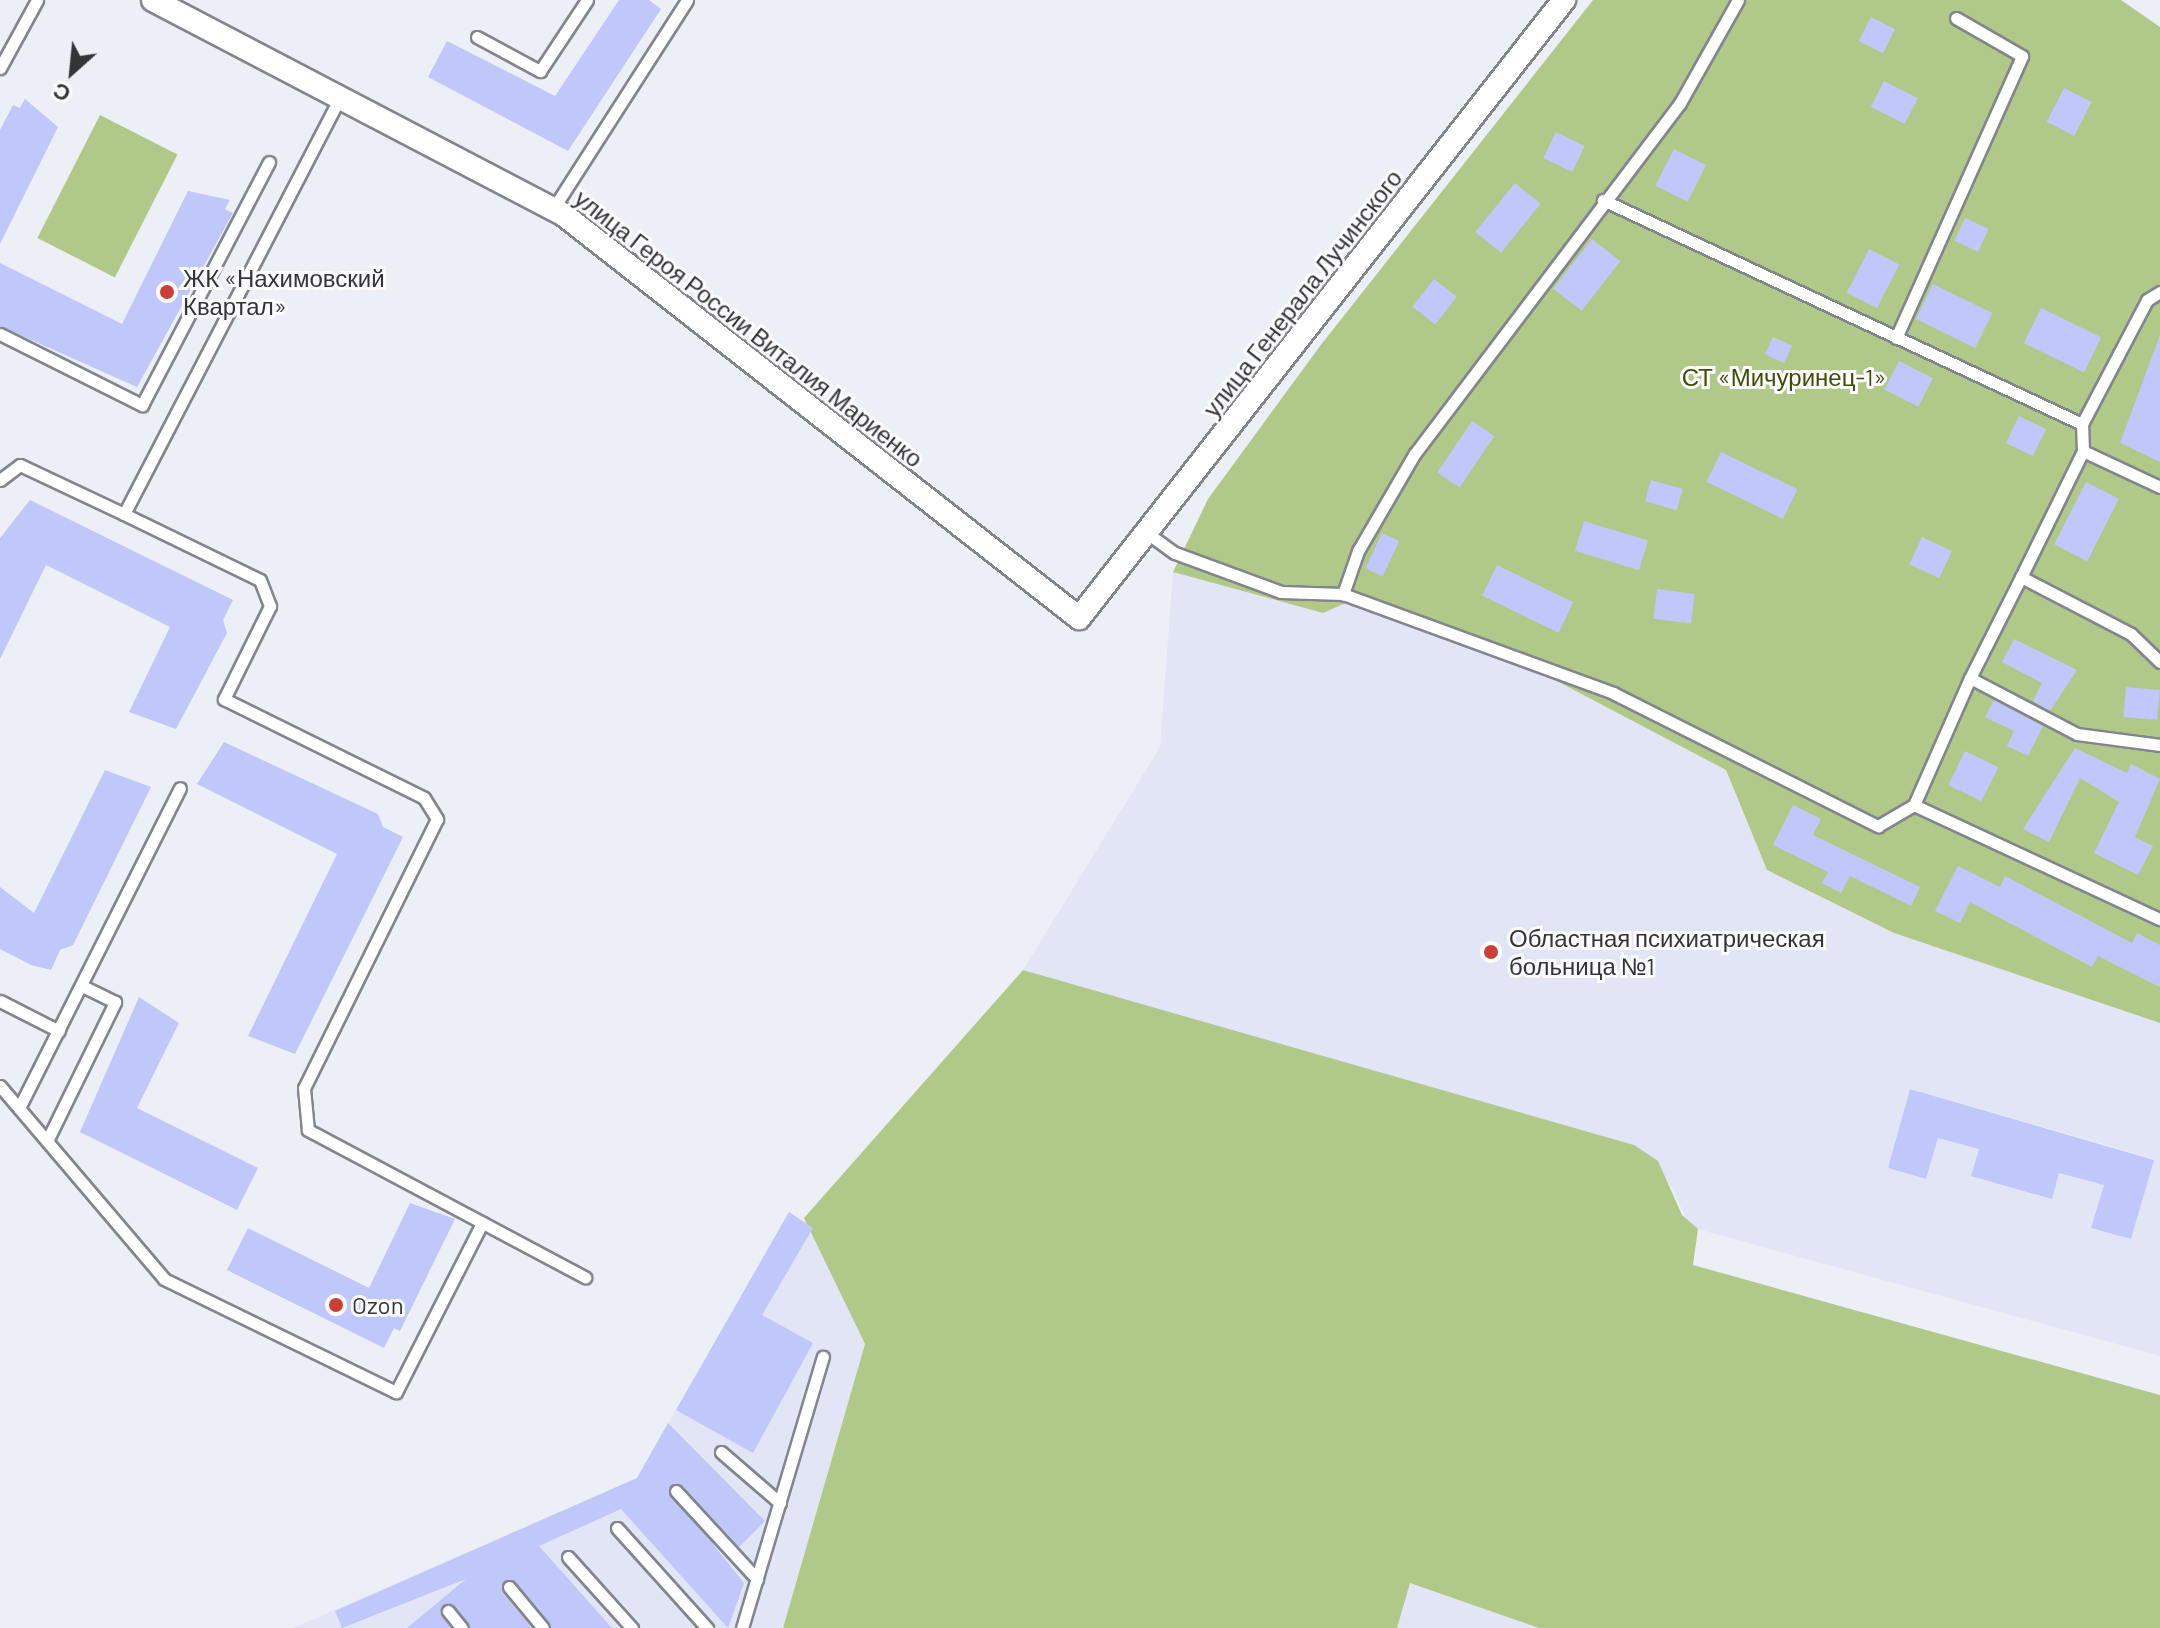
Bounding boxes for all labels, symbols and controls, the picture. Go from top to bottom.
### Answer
north arrow [32,32,112,112]
text: С [48,78,74,109]
street label: улица Генерала Лучинского [1197,164,1407,422]
street label: улица Героя России Виталия Мариенко [569,183,929,473]
place label: ЖК «Нахимовский Квартал» [183,264,385,320]
marker: ЖК «Нахимовский Квартал» [158,283,176,301]
park label: СТ «Мичуринец-1» [1682,363,1886,391]
place label: Областная психиатрическая больница №1 [1509,924,1825,980]
marker: Областная психиатрическая больница №1 [1480,941,1502,963]
place label: Ozon [352,1291,404,1319]
marker: Ozon [327,1296,345,1314]

